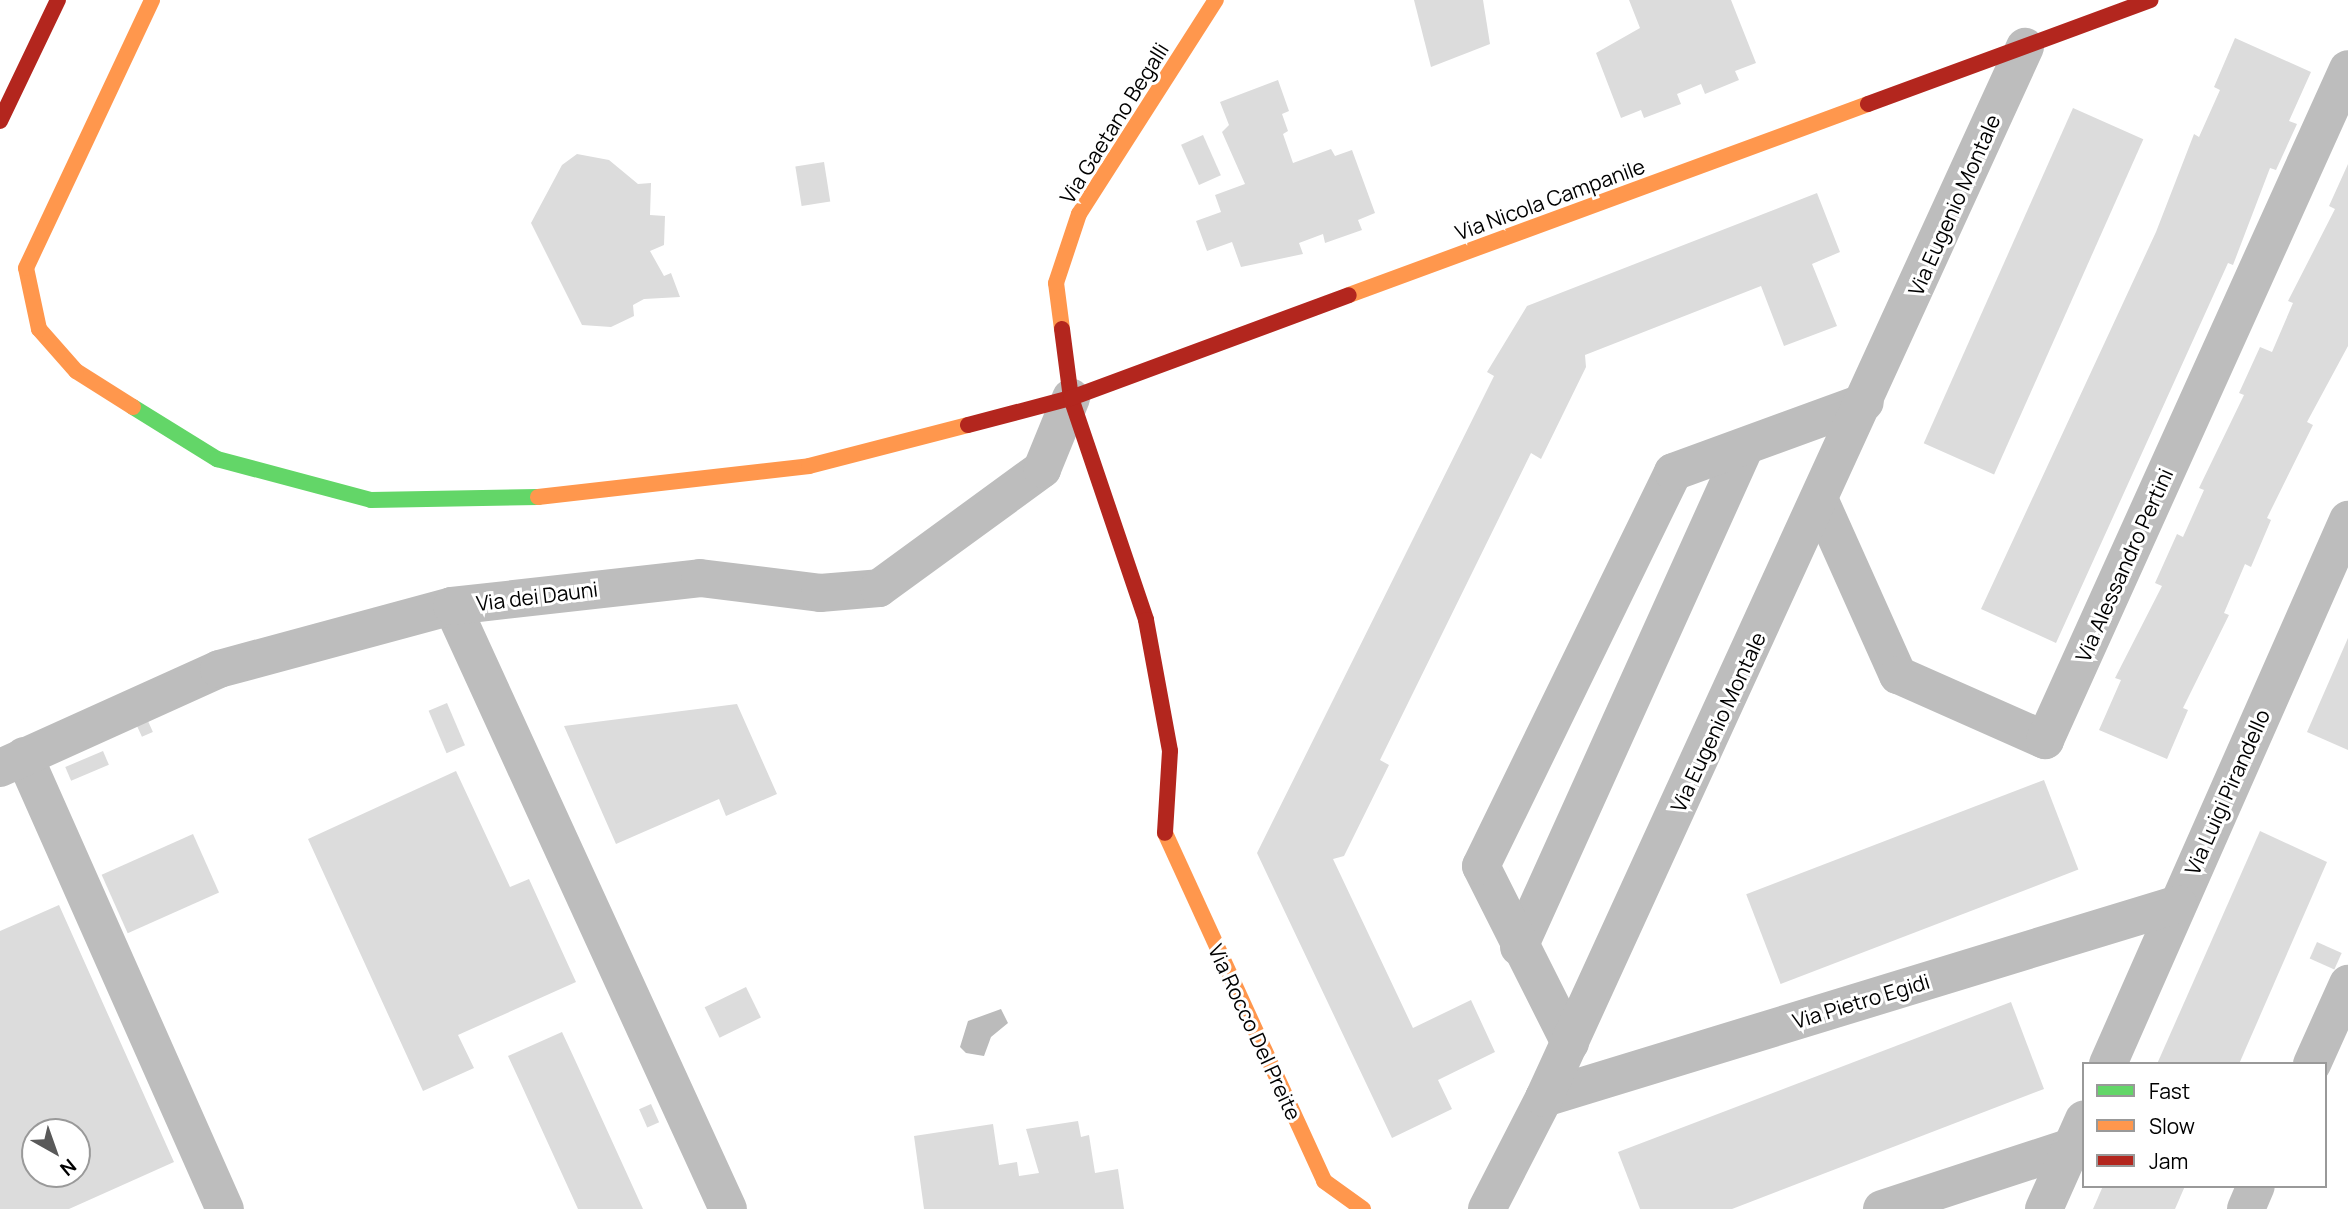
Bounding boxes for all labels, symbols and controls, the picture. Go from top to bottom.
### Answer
street label: Via Gaetano Begalli [1054,38,1174,208]
street label: Via Eugenio Montale [1903,111,2005,299]
street label: Via Nicola Campanile [1452,153,1648,245]
street label: Via Alessandro Pertini [2070,464,2178,666]
street label: Via dei Dauni [475,576,599,616]
street label: Via Eugenio Montale [1665,628,1771,816]
street label: Via Luigi Pirandello [2179,705,2275,879]
street label: Via Rocco Del Preite [1203,940,1307,1124]
street label: Via Pietro Egidi [1789,968,1933,1034]
legend [2082,1062,2327,1188]
text: Fast [2149,1077,2190,1105]
text: Slow [2149,1112,2195,1140]
north arrow [21,1118,91,1188]
text: Jam [2149,1147,2188,1175]
text: N [55,1153,82,1182]

